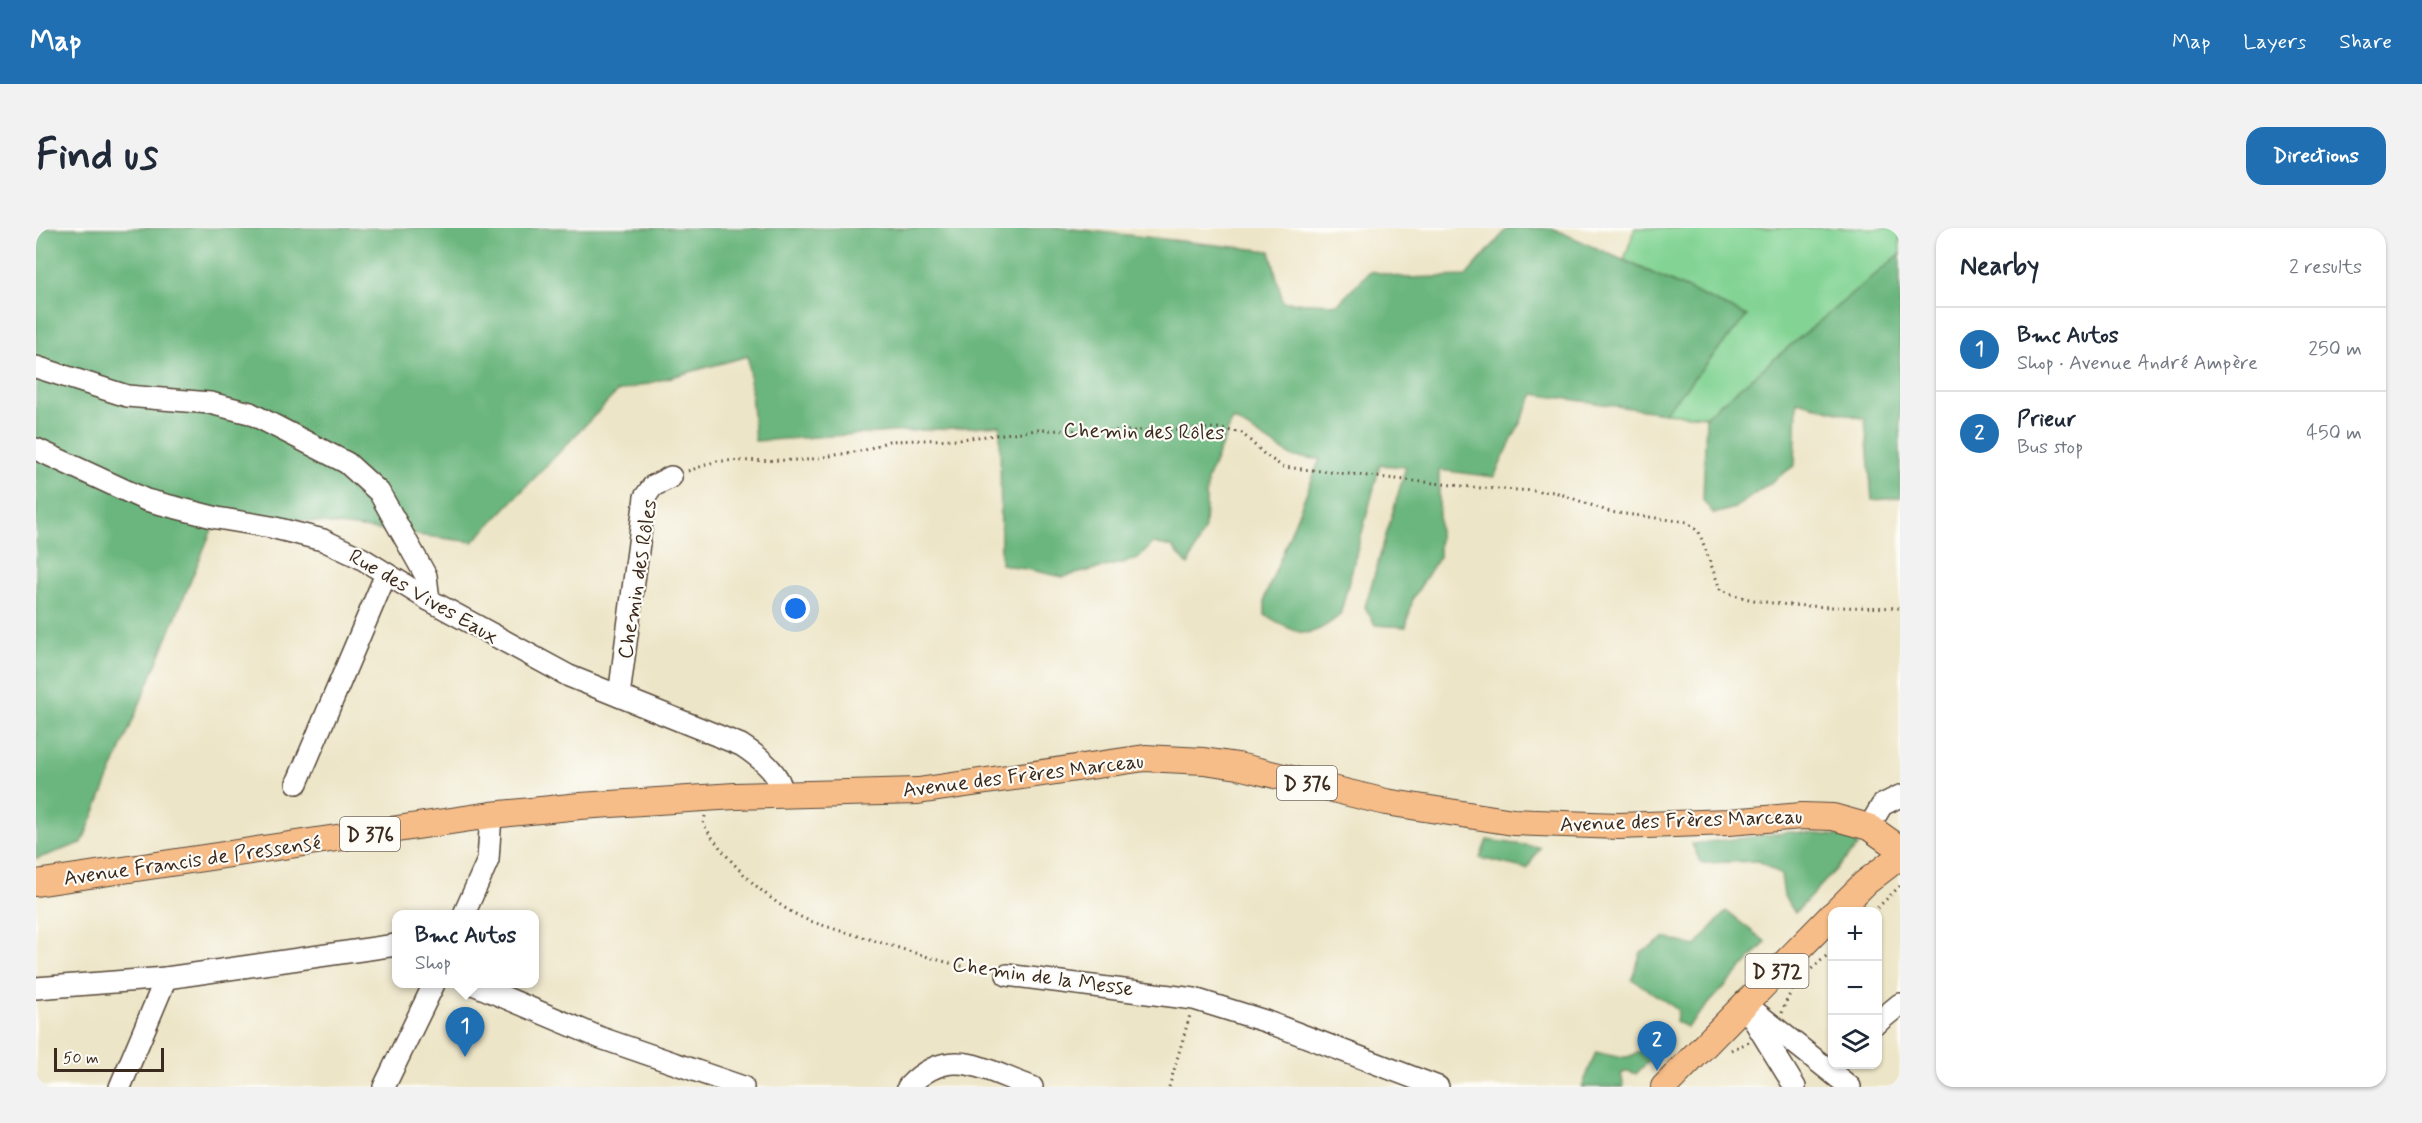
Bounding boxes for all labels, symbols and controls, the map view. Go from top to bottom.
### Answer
text: Map [30,24,81,61]
text: Map [2172,28,2210,56]
text: Layers [2243,28,2306,56]
text: Share [2339,28,2392,56]
button: Directions [2246,127,2386,185]
text: Find us [36,129,158,184]
text: Nearby [1960,250,2039,284]
text: 2 results [2289,254,2362,281]
text: Bmc Autos [2017,322,2119,350]
text: 1 [1975,336,1984,363]
text: 250 m [2308,336,2362,363]
text: Shop · Avenue André Ampère [2017,350,2258,377]
text: Prieur [2017,406,2076,434]
street label: Chemin des Rôles [1063,417,1225,447]
text: 2 [1975,420,1984,447]
text: 450 m [2306,420,2362,447]
text: Bus stop [2017,434,2083,461]
street label: Chemin des Rôles [612,497,664,661]
street label: Rue des Vives Eaux [344,543,503,651]
your location [781,594,810,623]
street label: Avenue des Frères Marceau [901,747,1145,805]
road number: D 376 [1277,766,1337,800]
street label: Avenue des Frères Marceau [1559,803,1803,839]
road number: D 376 [340,817,400,851]
street label: Avenue Francis de Pressensé [62,829,323,893]
map controls [1828,907,1882,1069]
button: + [1828,907,1882,961]
popup [392,910,539,988]
text: Bmc Autos [415,922,516,950]
text: Shop [415,950,451,977]
street label: Chemin de la Messe [950,950,1135,1004]
road number: D 372 [1746,954,1808,988]
button: − [1828,961,1882,1015]
pin: 1 [446,1008,484,1057]
button: layers [1828,1015,1882,1069]
pin: 2 [1638,1022,1676,1071]
scale bar [54,1045,164,1072]
text: 50 m [63,1048,99,1069]

